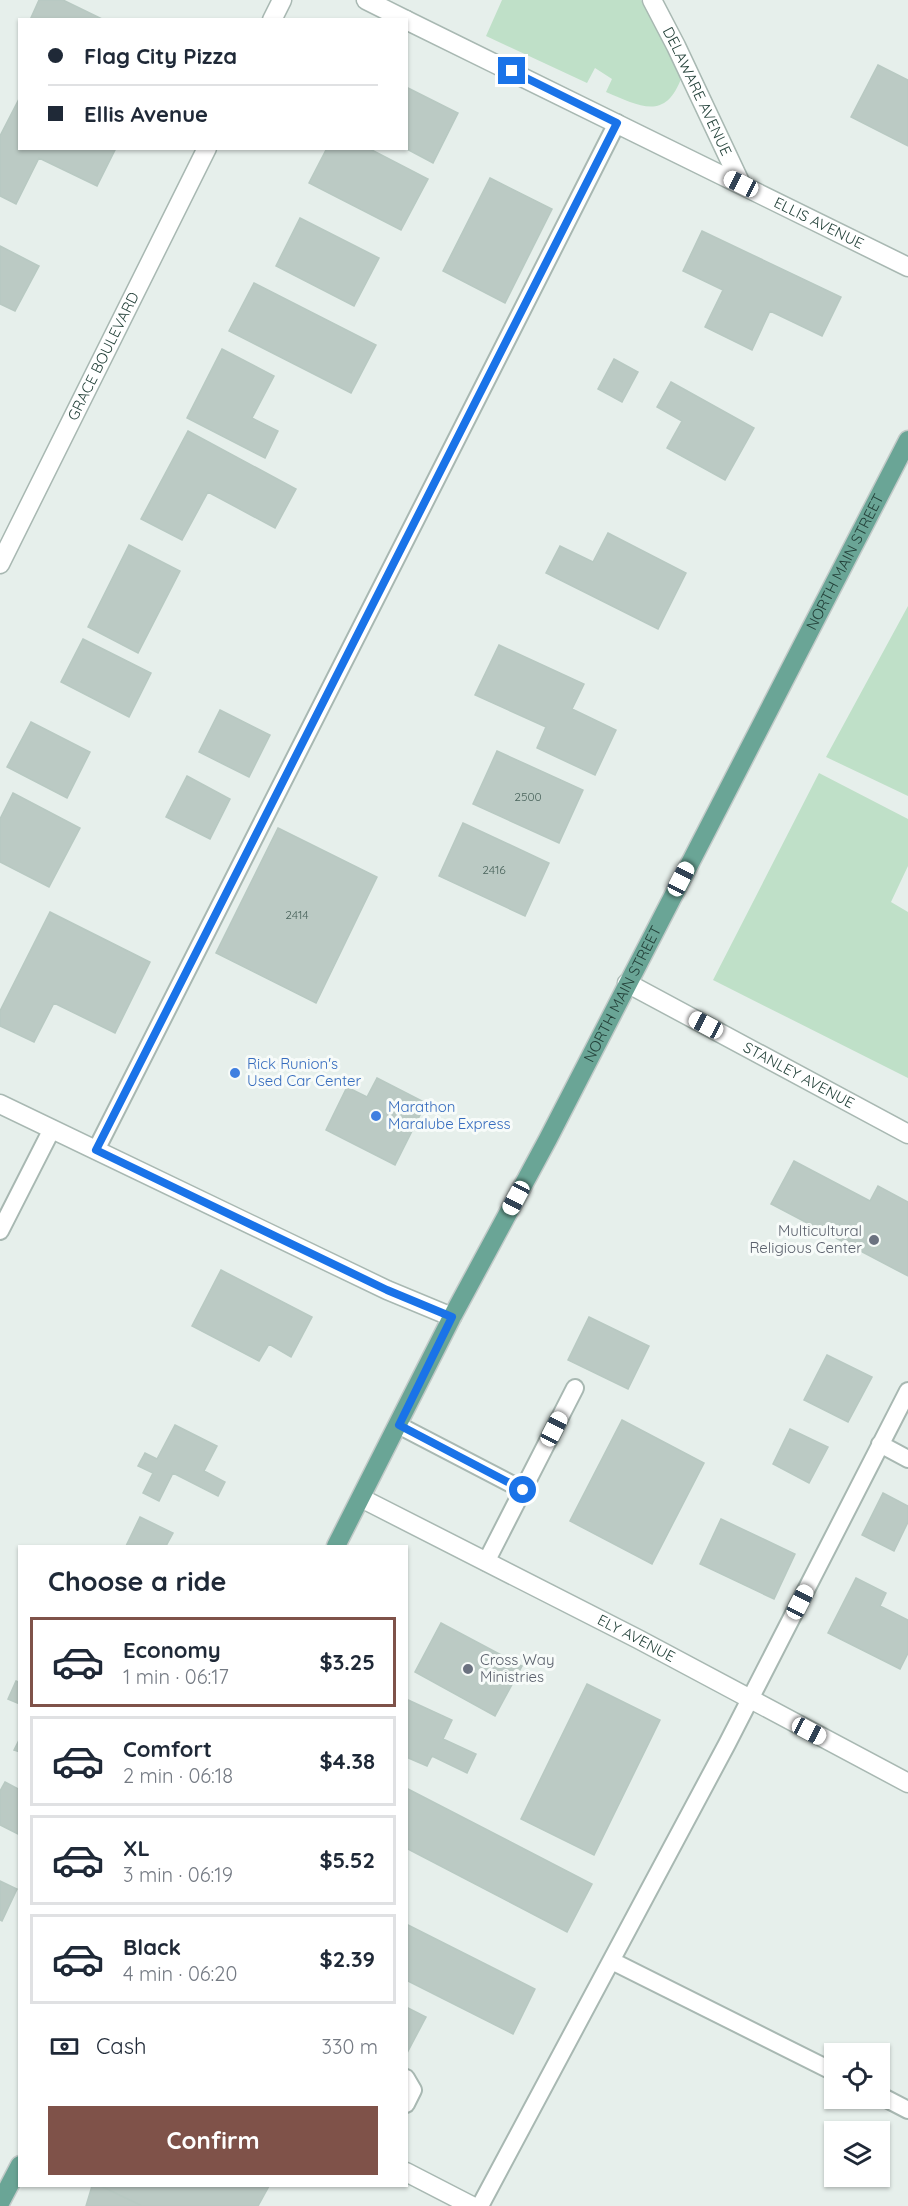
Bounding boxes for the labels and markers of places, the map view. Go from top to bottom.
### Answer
place label: Rick Runion's Used Car Center [247,1054,362,1090]
marker: Rick Runion's Used Car Center [228,1066,242,1080]
place label: Marathon Maralube Express [388,1097,511,1133]
marker: Marathon Maralube Express [369,1109,383,1123]
place label: Multicultural Religious Center [749,1221,862,1257]
marker: Multicultural Religious Center [867,1233,881,1247]
place label: Cross Way Ministries [480,1650,554,1686]
marker: Cross Way Ministries [461,1662,475,1676]

